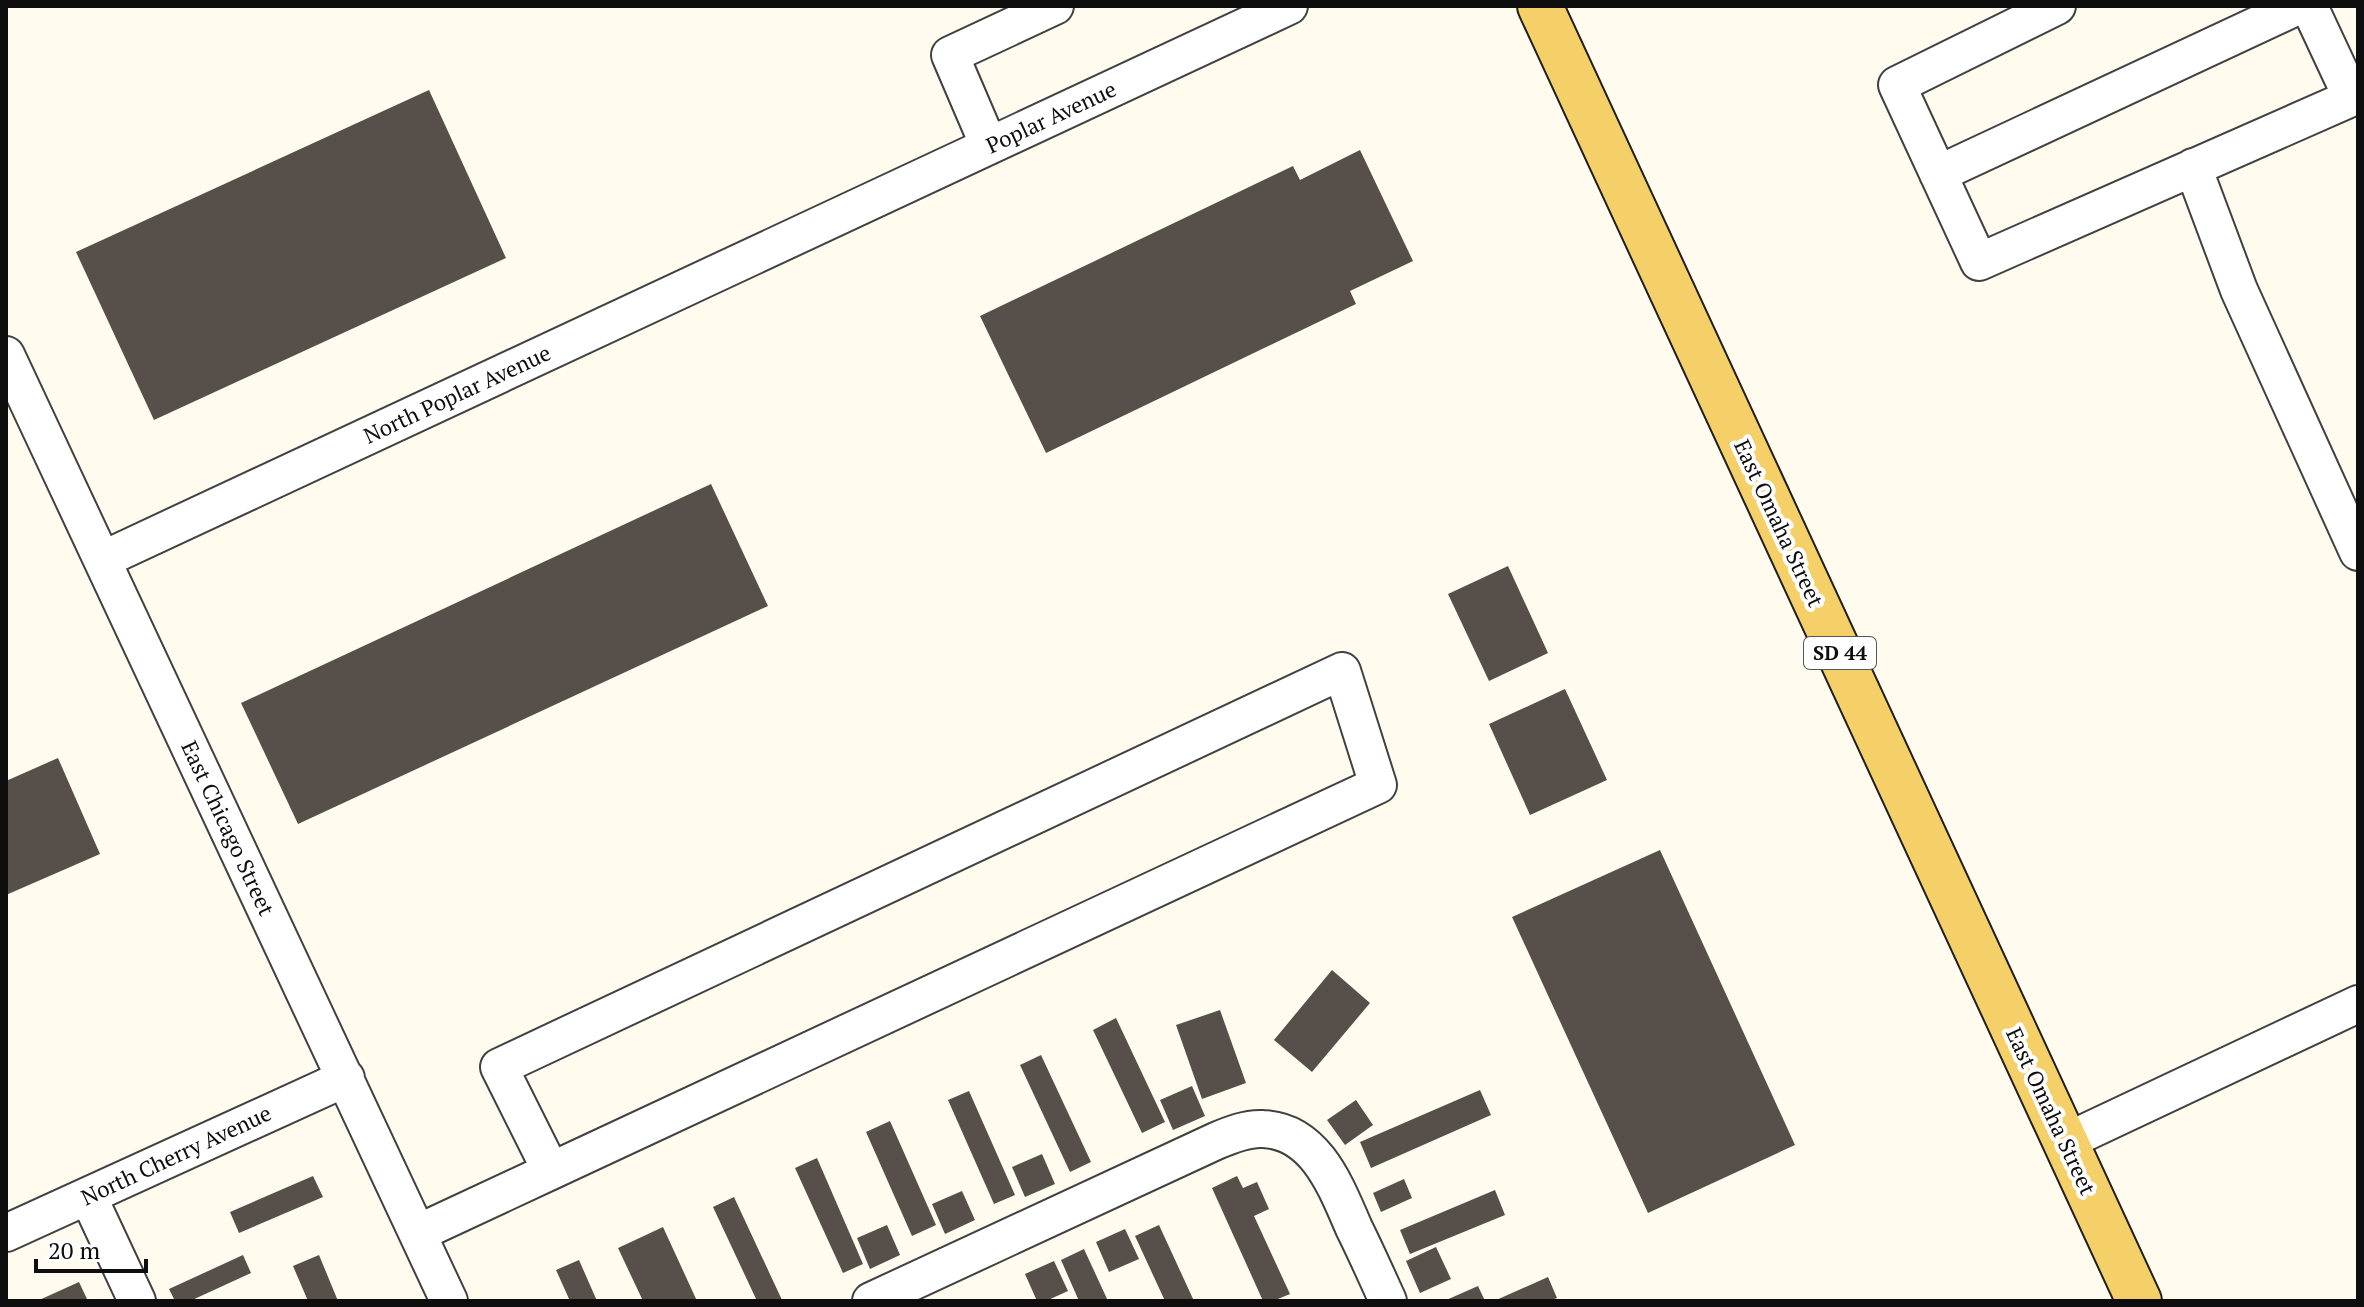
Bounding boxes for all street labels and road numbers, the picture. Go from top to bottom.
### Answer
street label: Poplar Avenue [981,74,1120,159]
street label: North Poplar Avenue [359,337,555,450]
street label: East Omaha Street [1728,434,1831,611]
road number: SD 44 [1804,637,1876,669]
street label: East Chicago Street [175,736,282,920]
street label: East Omaha Street [2000,1022,2103,1199]
street label: North Cherry Avenue [76,1098,276,1211]

